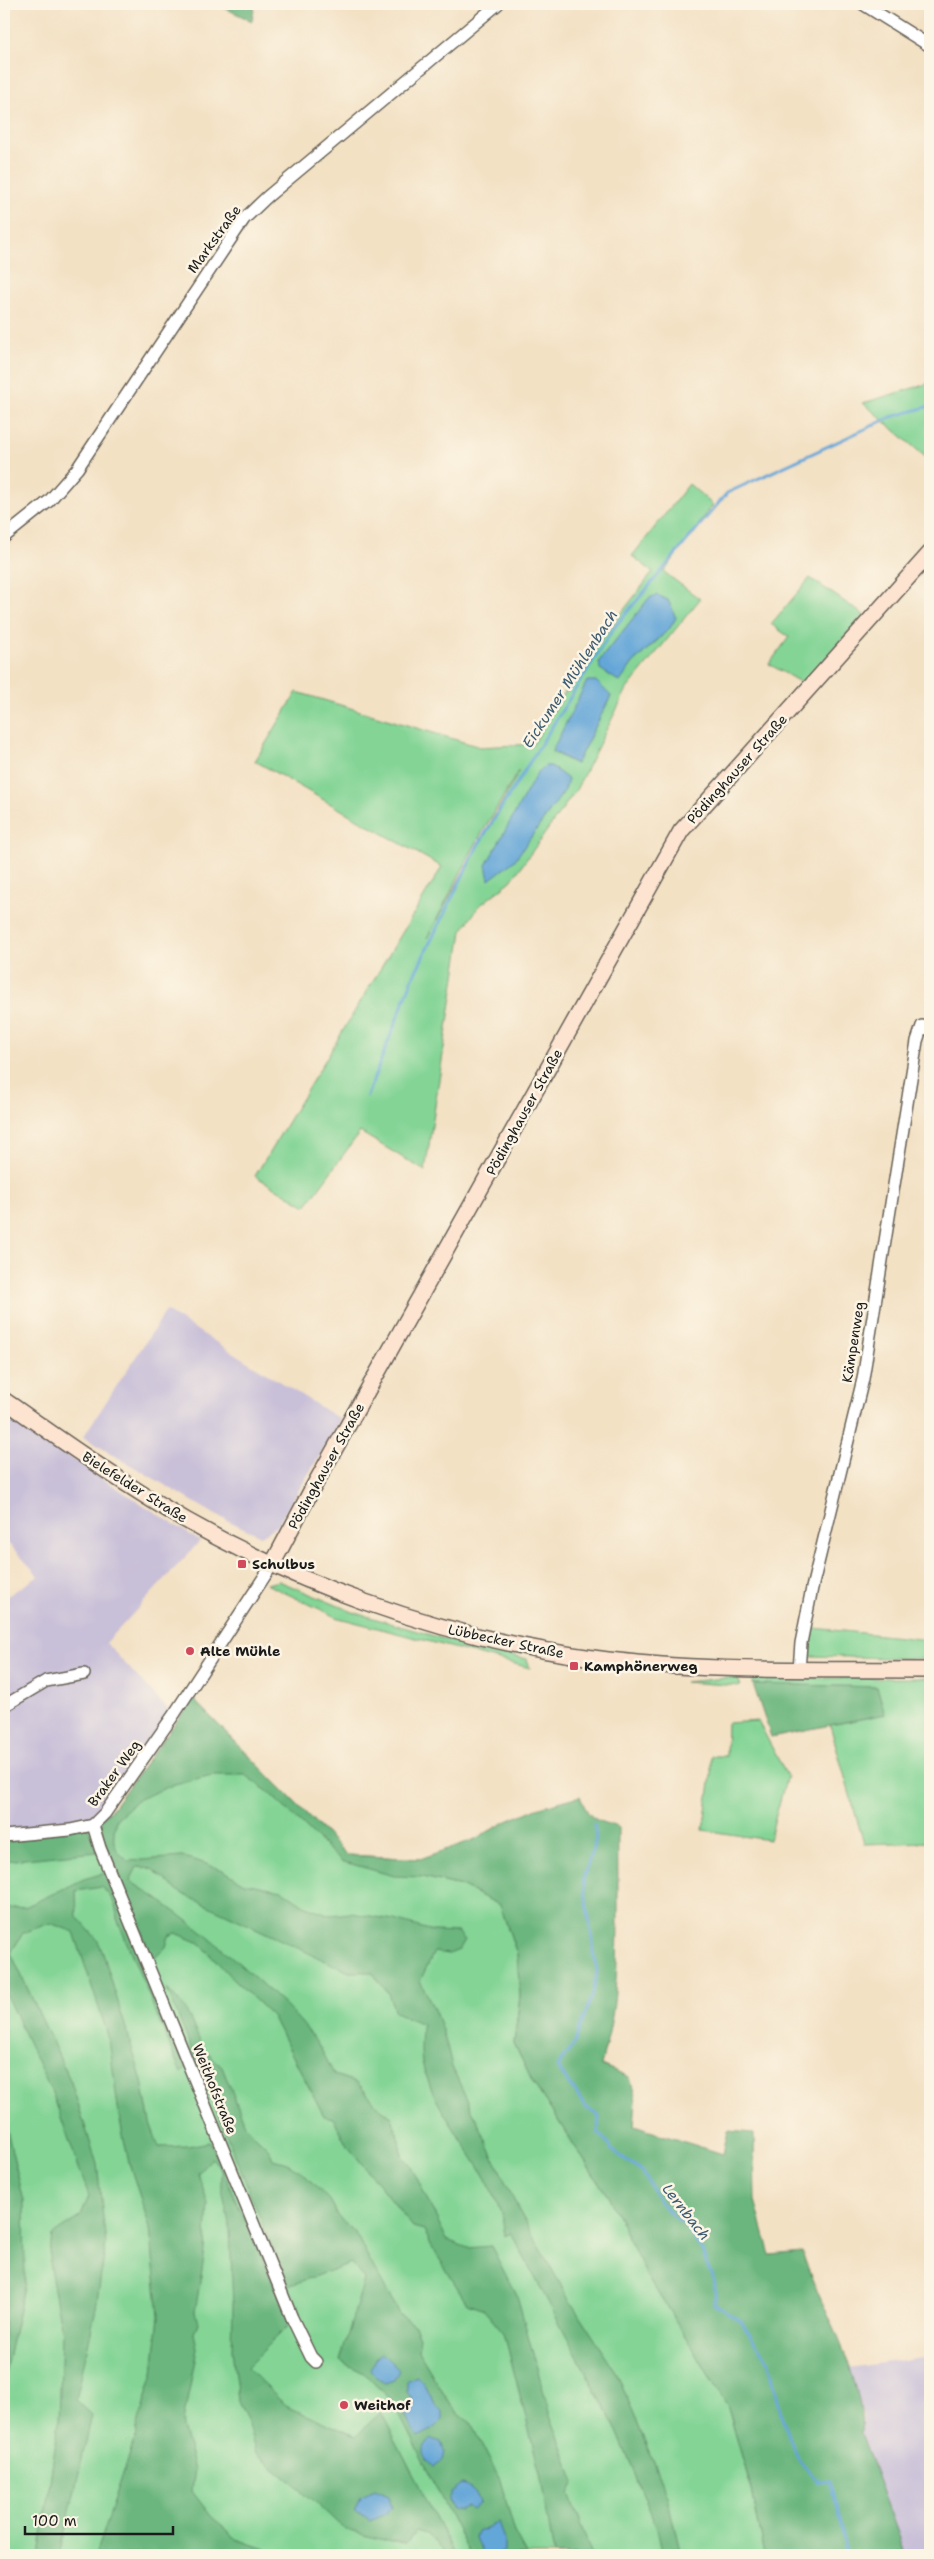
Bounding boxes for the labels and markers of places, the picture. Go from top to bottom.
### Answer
place label: Schulbus [252,1555,315,1573]
marker: Schulbus [236,1558,248,1570]
place label: Alte Mühle [200,1642,280,1660]
marker: Alte Mühle [184,1645,196,1657]
place label: Kamphönerweg [584,1657,698,1675]
marker: Kamphönerweg [568,1660,580,1672]
place label: Weithof [354,2396,411,2414]
marker: Weithof [338,2399,350,2411]

